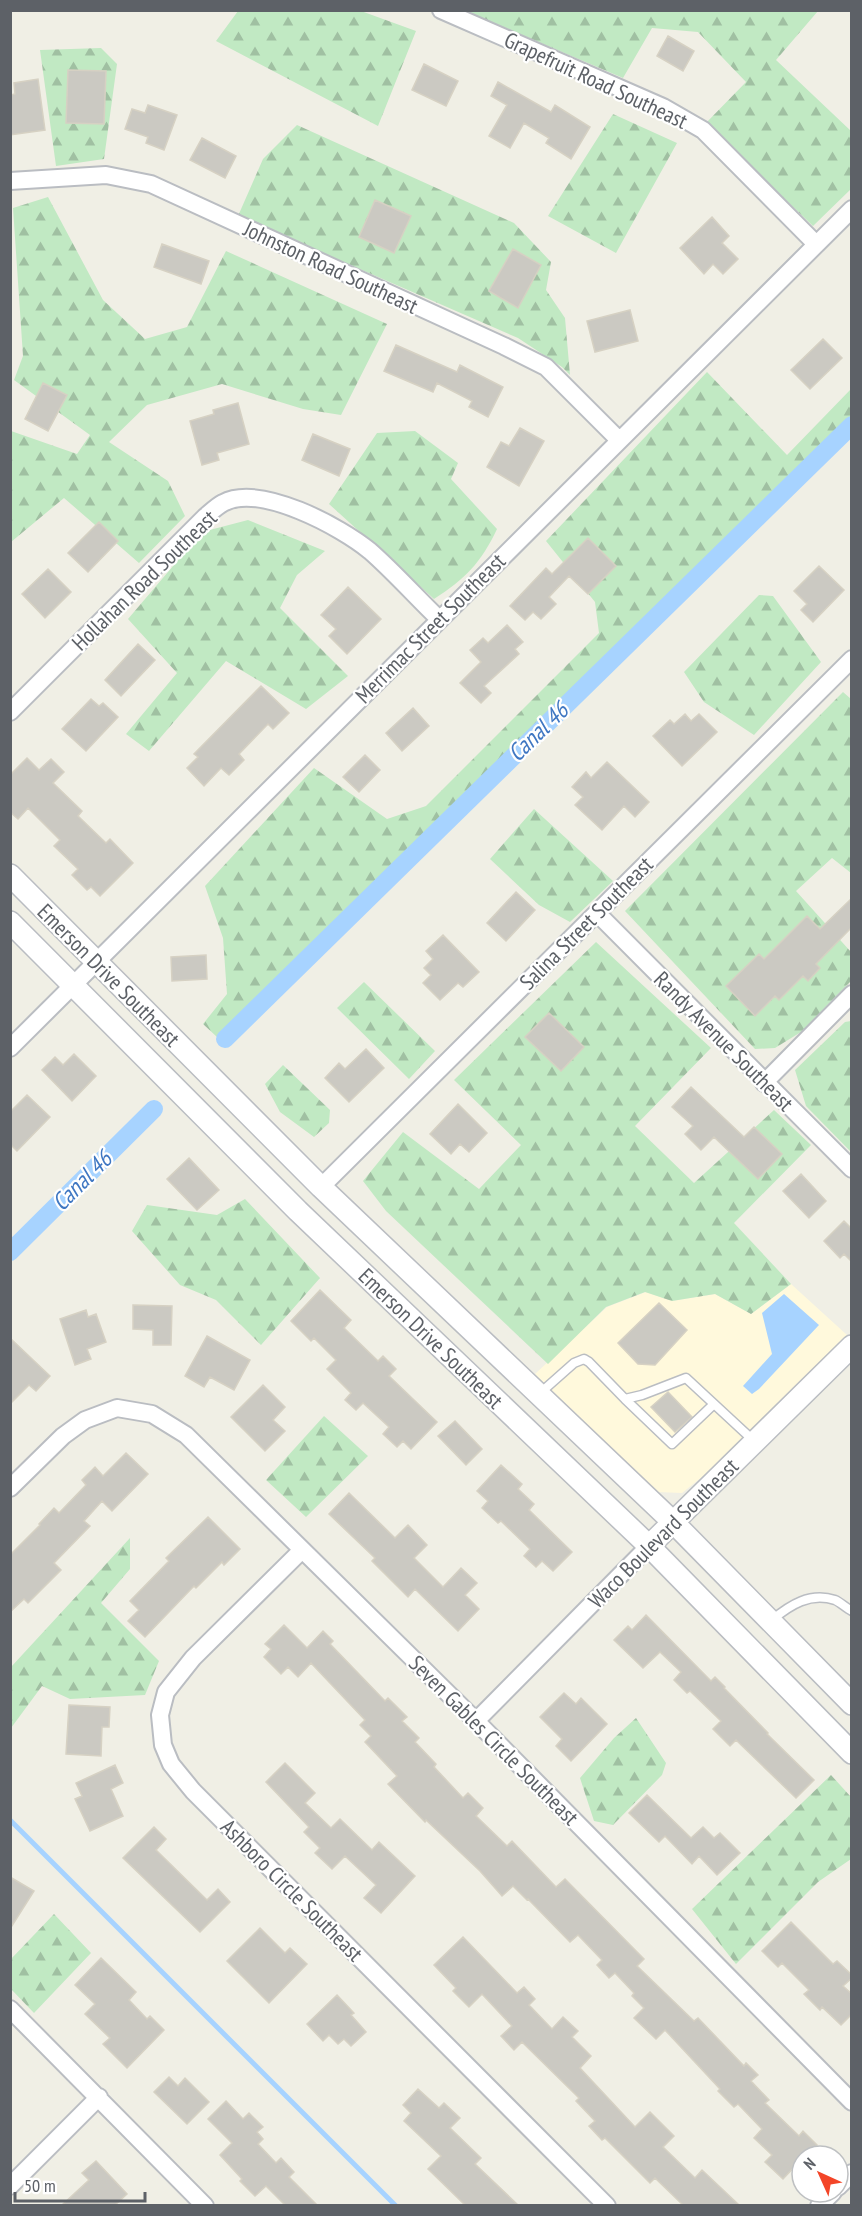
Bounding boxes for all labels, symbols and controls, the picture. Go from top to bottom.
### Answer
street label: Grapefruit Road Southeast [500,25,692,135]
street label: Johnston Road Southeast [239,214,423,320]
street label: Hollahan Road Southeast [66,504,222,656]
street label: Merrimac Street Southeast [349,547,511,709]
water label: Canal 46 [501,694,576,768]
street label: Salina Street Southeast [514,851,658,995]
street label: Emerson Drive Southeast [32,898,186,1052]
street label: Randy Avenue Southeast [648,965,800,1117]
water label: Canal 46 [45,1142,120,1217]
street label: Emerson Drive Southeast [353,1262,509,1414]
street label: Waco Boulevard Southeast [582,1452,744,1614]
street label: Seven Gables Circle Southeast [403,1649,585,1831]
street label: Ashboro Circle Southeast [215,1813,369,1967]
north arrow [790,2144,850,2204]
text: N [799,2153,820,2174]
scale bar [15,2165,146,2203]
text: 50 m [24,2174,56,2197]

